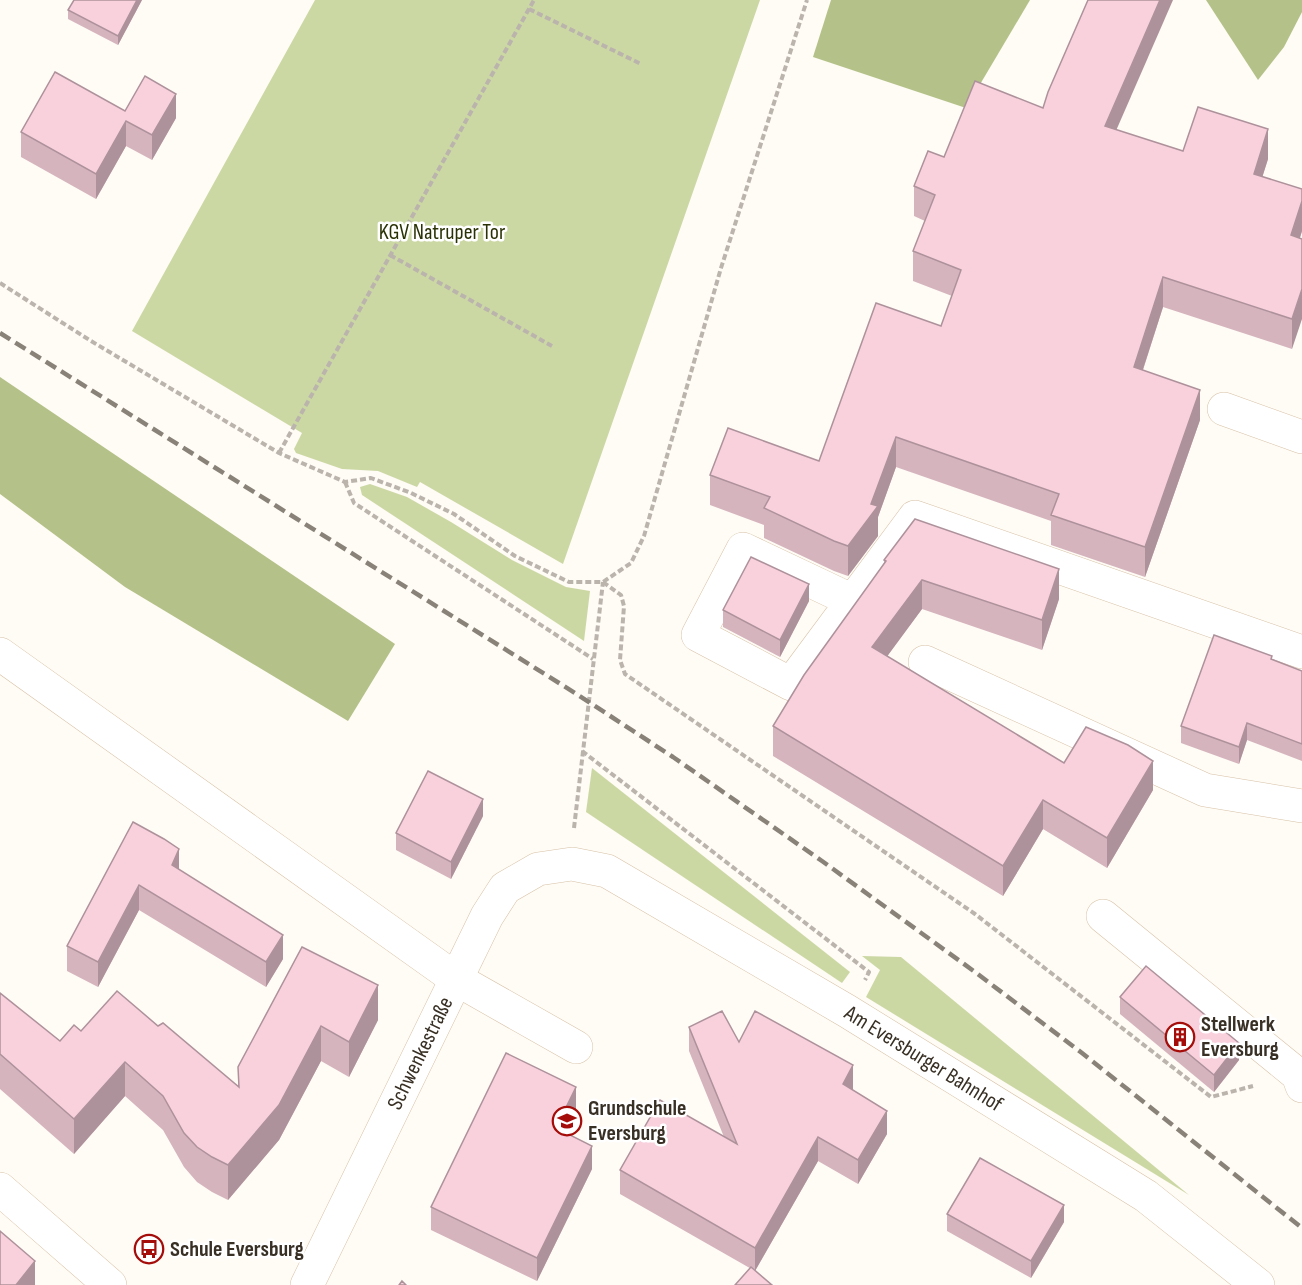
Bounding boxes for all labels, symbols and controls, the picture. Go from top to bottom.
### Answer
park label: KGV Natruper Tor [379,219,505,246]
street label: Schwenkestraße [381,992,459,1114]
street label: Am Eversburger Bahnhof [839,999,1008,1118]
place label: Stellwerk Eversburg [1201,1011,1279,1063]
building icon: Stellwerk Eversburg [1164,1021,1196,1053]
place label: Grundschule Eversburg [588,1095,686,1147]
school or university icon: Grundschule Eversburg [551,1105,583,1137]
bus stop icon: Schule Eversburg [133,1233,165,1265]
place label: Schule Eversburg [170,1236,304,1263]

